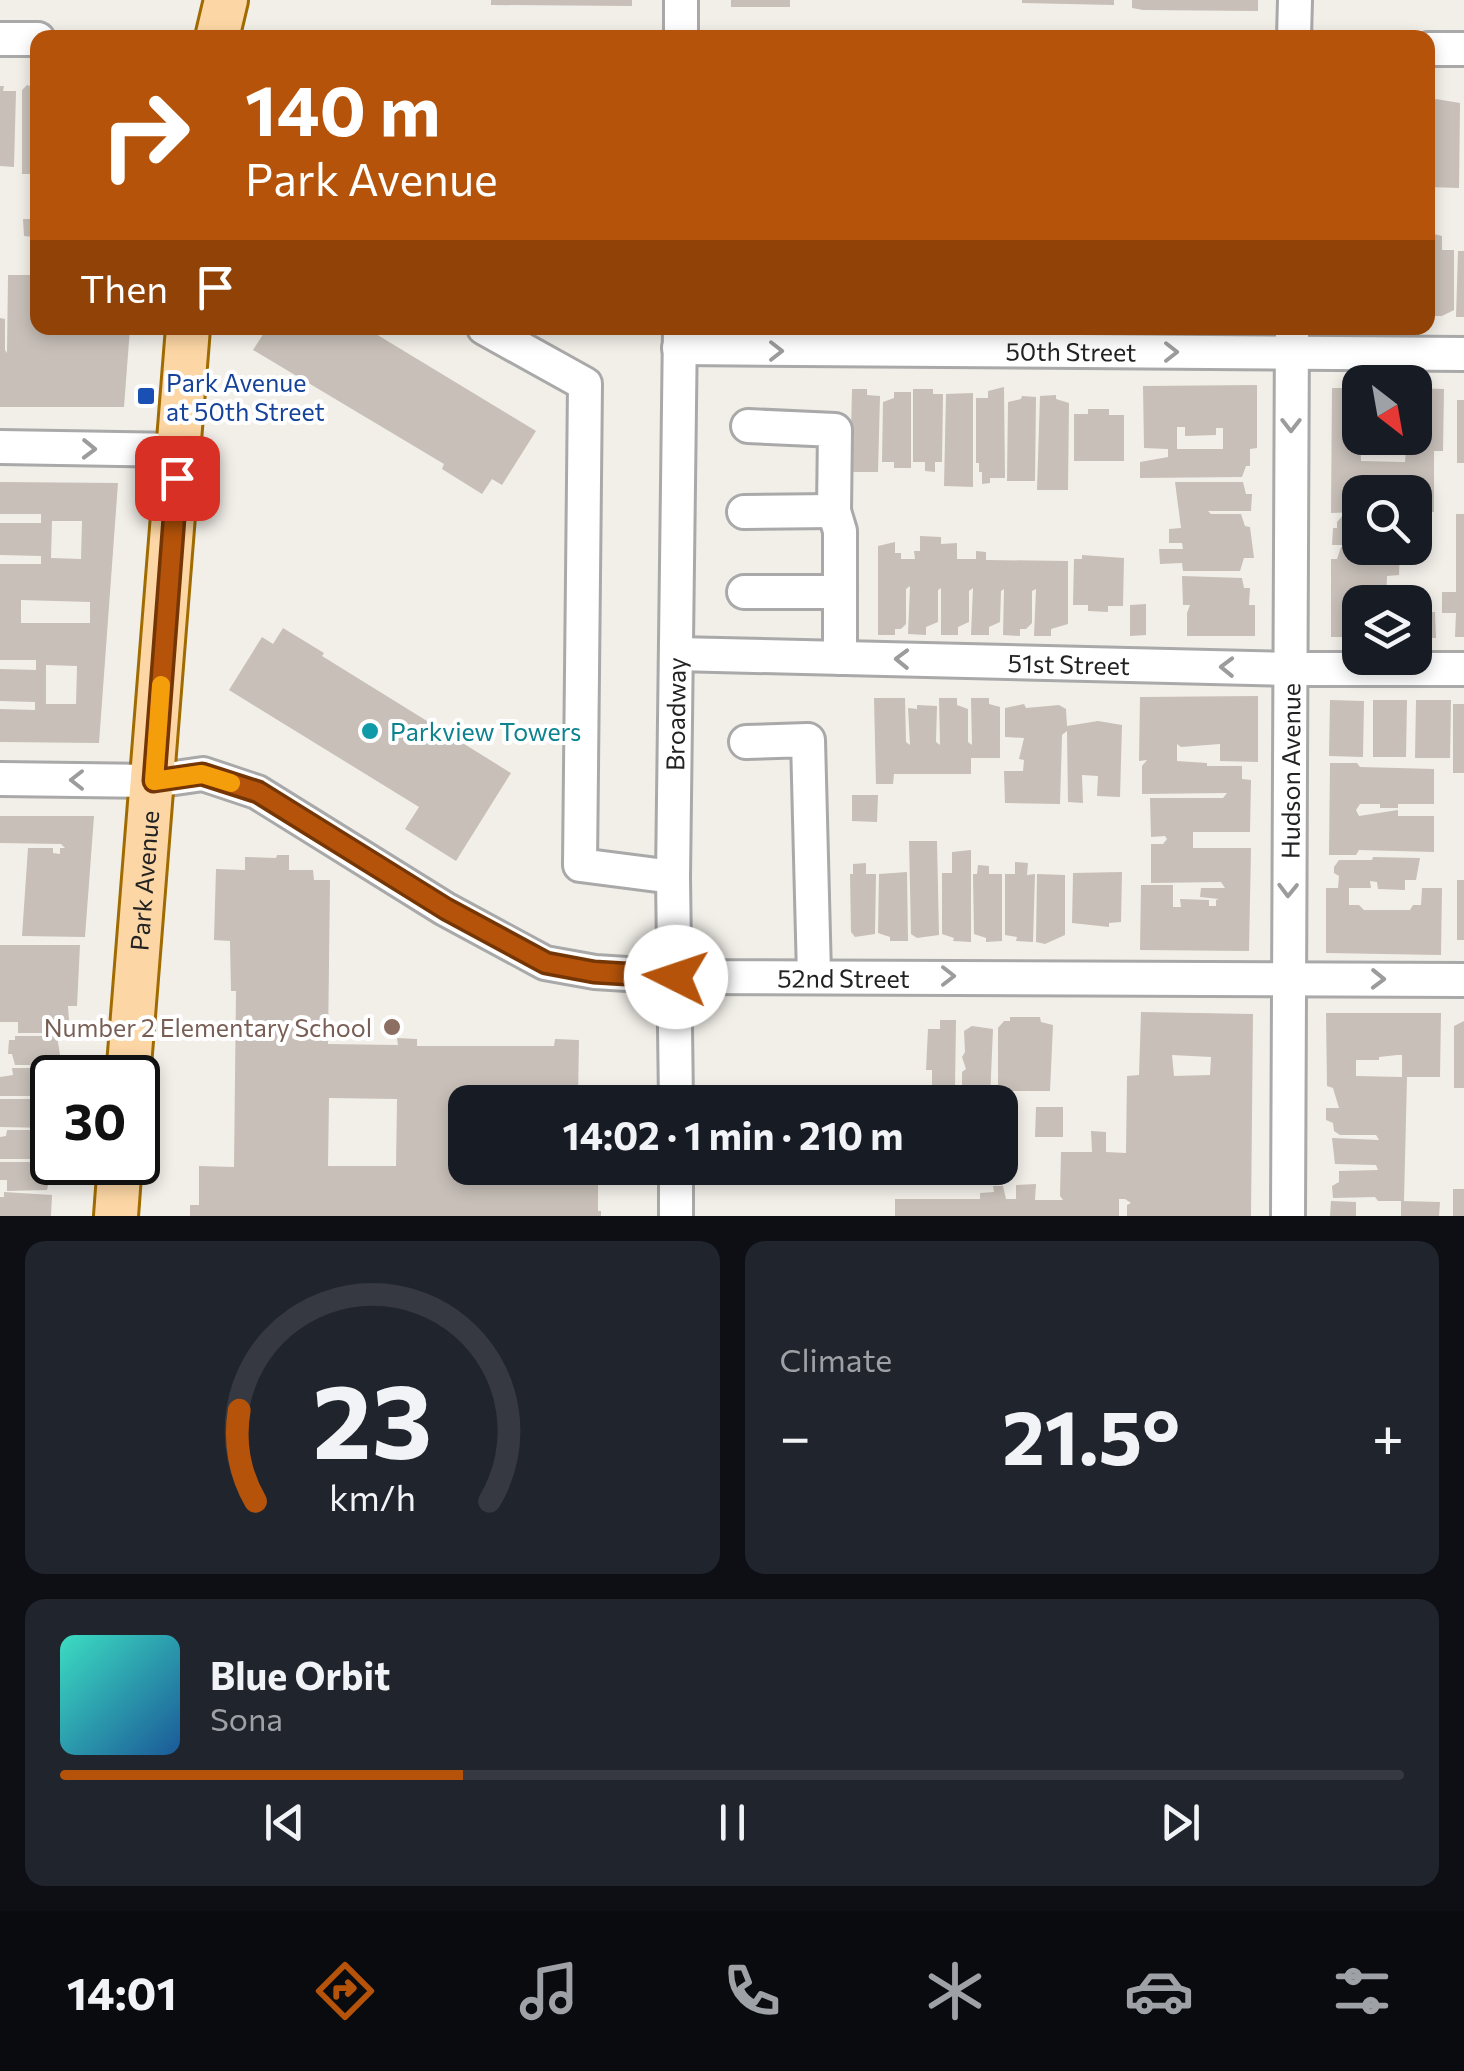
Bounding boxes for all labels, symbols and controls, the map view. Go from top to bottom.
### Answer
text: 140 m [245,65,441,150]
icon: right [80,70,210,200]
text: Park Avenue [245,150,498,205]
icon: arrive [188,260,243,315]
text: Then [80,264,168,311]
street label: 50th Street [1005,335,1137,366]
one-way arrow [770,340,785,362]
one-way arrow [1164,341,1180,363]
north arrow [1342,365,1432,455]
map controls [1342,365,1432,675]
place label: Park Avenue at 50th Street [166,367,325,426]
marker: Park Avenue at 50th Street [135,385,157,407]
one-way arrow [1280,418,1302,433]
pin [135,436,220,521]
one-way arrow [82,438,98,459]
icon: arrive [150,451,205,506]
button: search [1342,475,1432,565]
button: layers [1342,585,1432,675]
street label: 51st Street [1007,647,1130,680]
one-way arrow [893,649,909,670]
street label: Broadway [659,657,691,771]
one-way arrow [1218,657,1234,678]
street label: Hudson Avenue [1275,683,1305,859]
place label: Parkview Towers [390,716,582,746]
marker: Parkview Towers [359,720,381,742]
one-way arrow [68,769,84,791]
street label: Park Avenue [123,809,164,952]
one-way arrow [1277,882,1299,898]
position arrow [624,925,728,1029]
street label: 52nd Street [777,962,910,993]
one-way arrow [940,965,956,987]
one-way arrow [1370,968,1386,990]
place label: Number 2 Elementary School [44,1012,372,1042]
marker: Number 2 Elementary School [381,1016,403,1038]
speed limit sign: 30 [30,1055,160,1185]
text: 14:02 · 1 min · 210 m [563,1111,904,1158]
text: Climate [780,1339,892,1379]
text: 23 [312,1353,432,1480]
text: 21.5° [1002,1389,1180,1480]
text: − [780,1401,811,1468]
text: + [1372,1401,1404,1468]
text: km/h [329,1475,416,1518]
text: Blue Orbit [210,1651,390,1698]
text: Sona [210,1698,283,1738]
icon: previous [257,1795,312,1850]
icon: pause [705,1795,760,1850]
icon: next [1153,1795,1208,1850]
icon: directions [310,1956,380,2026]
icon: music [514,1956,584,2026]
icon: phone [717,1956,787,2026]
icon: climate [920,1956,990,2026]
icon: car [1124,1956,1194,2026]
icon: filters [1327,1956,1397,2026]
text: 14:01 [67,1964,177,2019]

